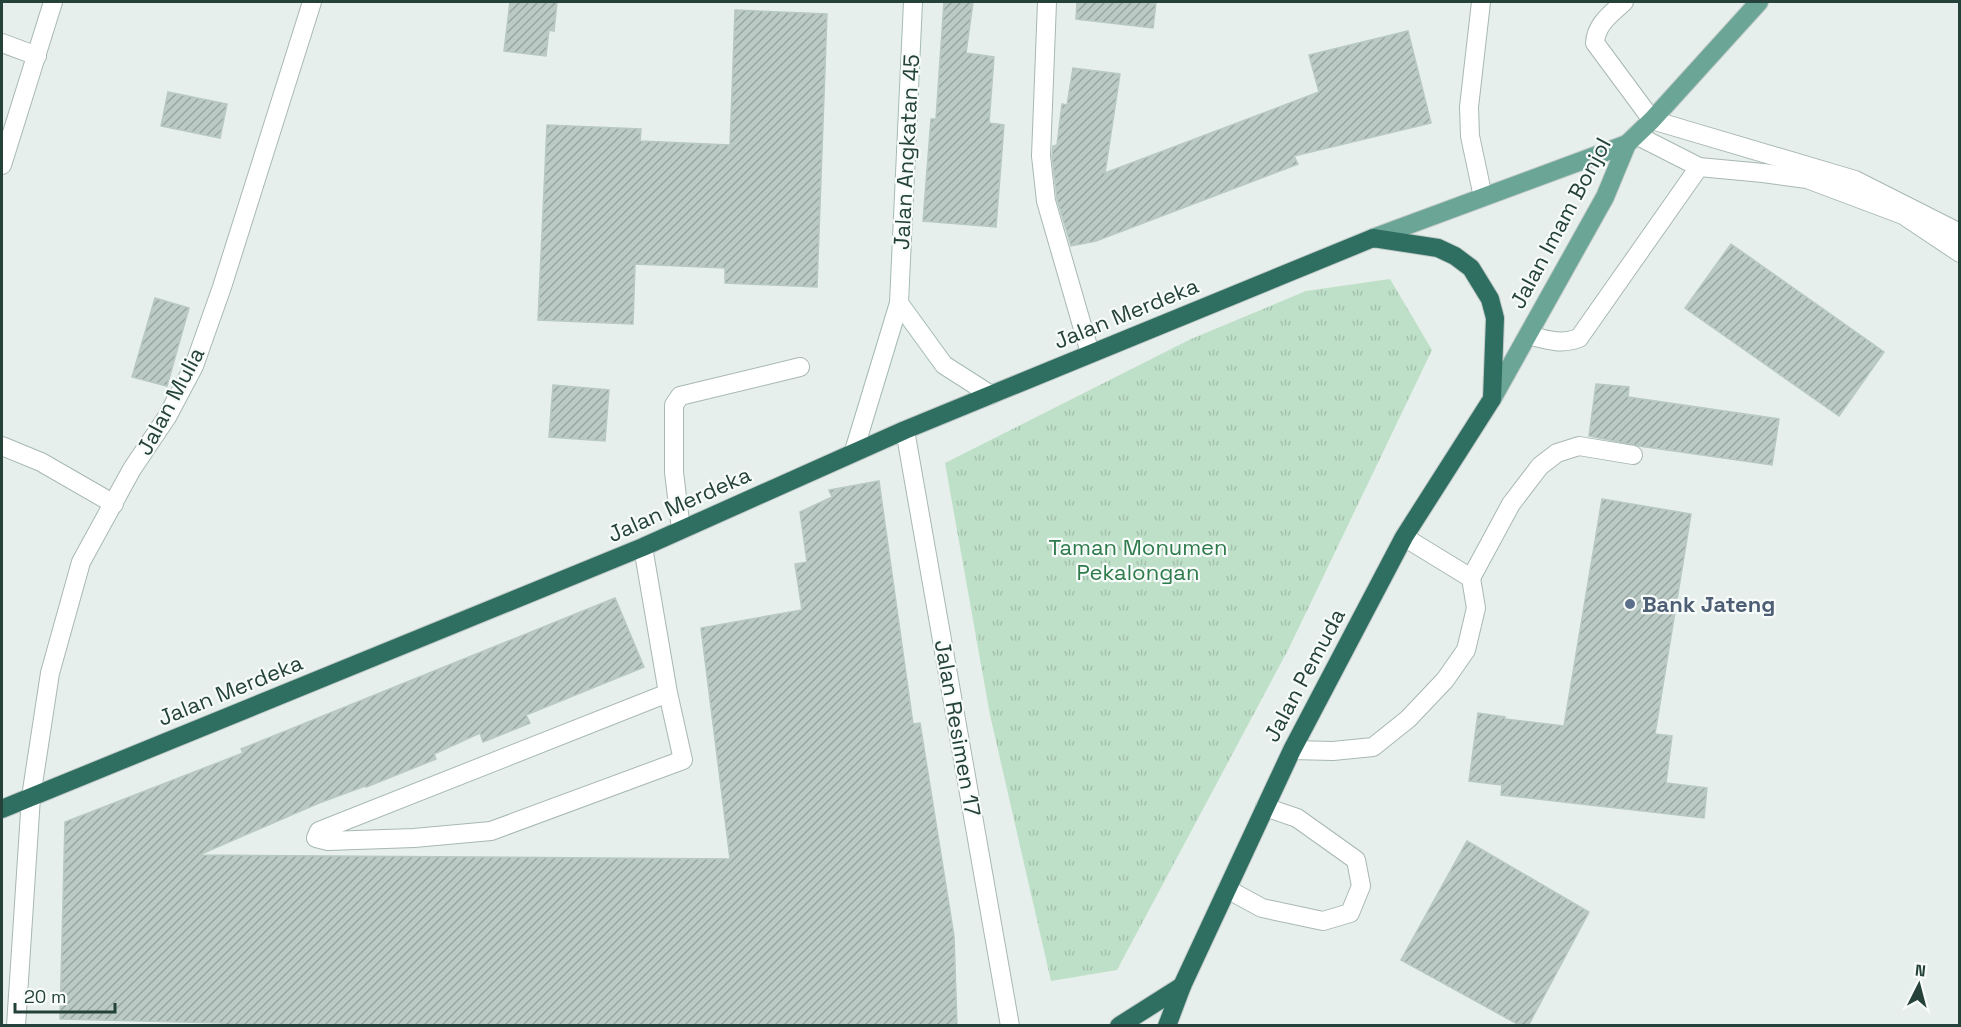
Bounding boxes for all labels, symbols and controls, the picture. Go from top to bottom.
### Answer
street label: Jalan Angkatan 45 [887,53,925,251]
street label: Jalan Imam Bonjol [1503,133,1617,313]
street label: Jalan Merdeka [1049,271,1203,355]
street label: Jalan Mulia [130,342,210,460]
street label: Jalan Merdeka [603,460,755,548]
park label: Taman Monumen Pekalongan [1048,533,1228,586]
place label: Bank Jateng [1642,590,1775,618]
marker: Bank Jateng [1623,597,1637,611]
street label: Jalan Pemuda [1257,603,1351,747]
street label: Jalan Resimen 17 [929,637,987,819]
street label: Jalan Merdeka [153,648,307,732]
north arrow [1889,955,1949,1015]
text: N [1914,960,1927,982]
scale bar [15,976,116,1014]
text: 20 m [24,985,67,1008]

